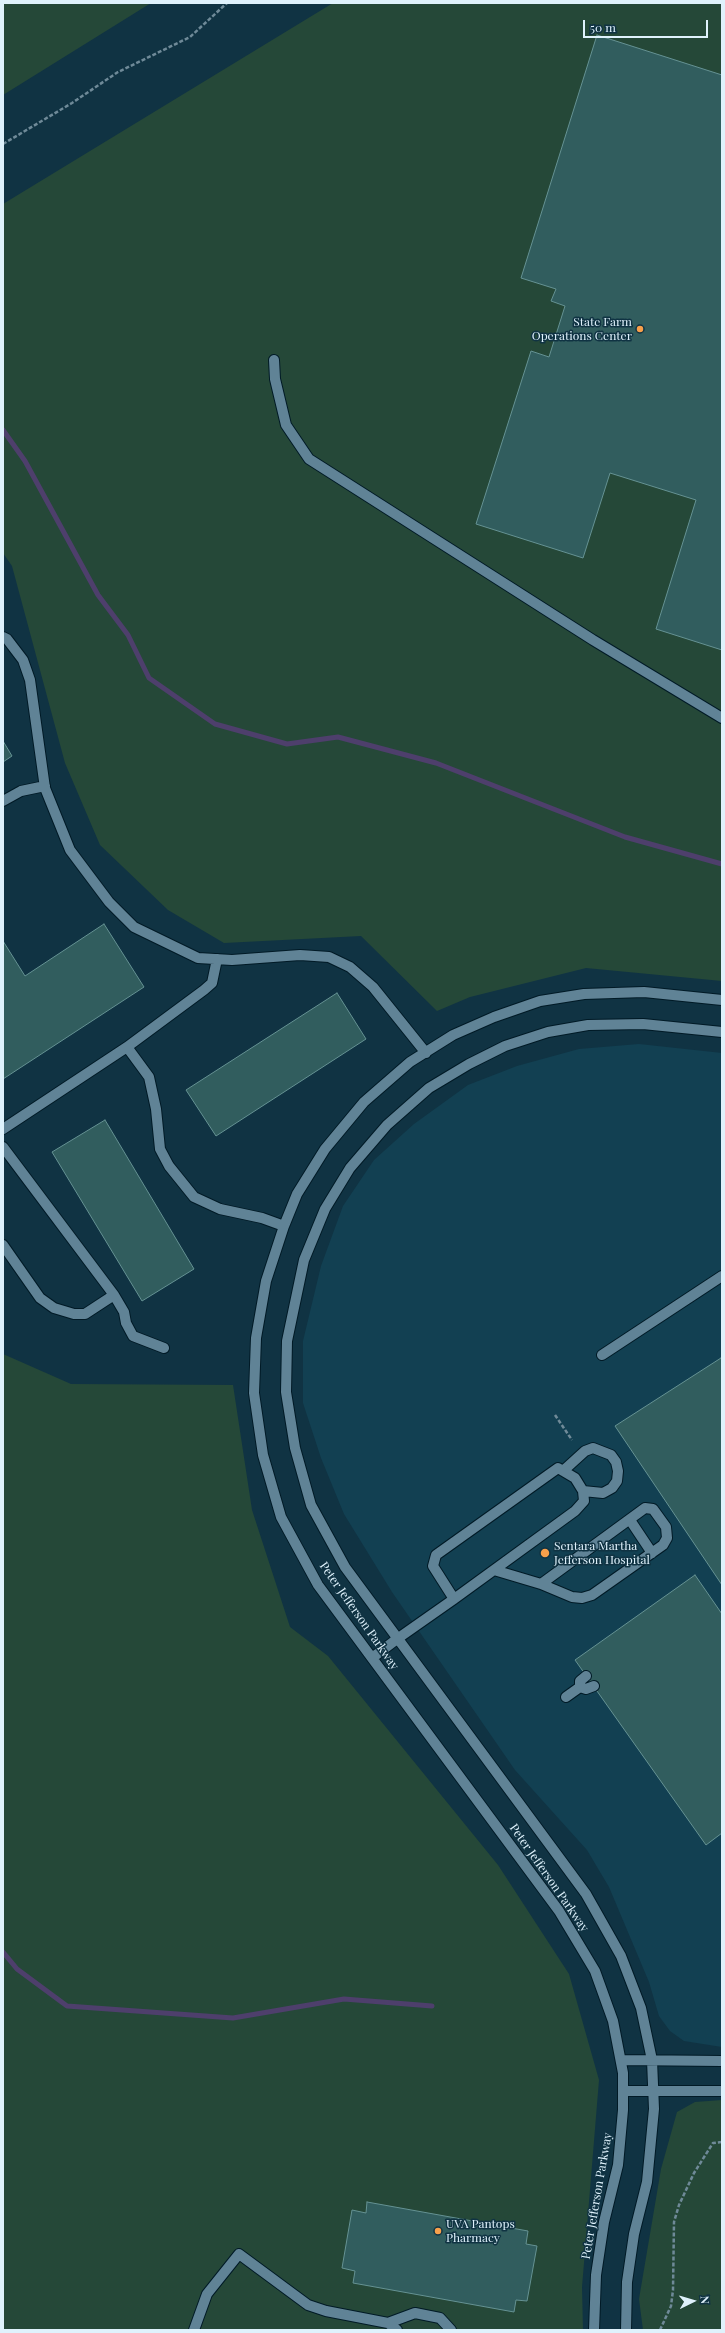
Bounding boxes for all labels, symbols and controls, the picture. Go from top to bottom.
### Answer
scale bar [585,12,710,38]
text: 50 m [590,19,616,35]
place label: State Farm Operations Center [532,315,632,343]
marker: State Farm Operations Center [635,324,645,334]
place label: Sentara Martha Jefferson Hospital [554,1539,650,1567]
marker: Sentara Martha Jefferson Hospital [539,1547,551,1559]
street label: Peter Jefferson Parkway [316,1559,402,1673]
street label: Peter Jefferson Parkway [506,1821,592,1935]
street label: Peter Jefferson Parkway [579,2132,615,2260]
place label: UVA Pantops Pharmacy [446,2217,515,2245]
marker: UVA Pantops Pharmacy [433,2226,443,2236]
north arrow [673,2281,713,2321]
text: N [698,2295,713,2305]

